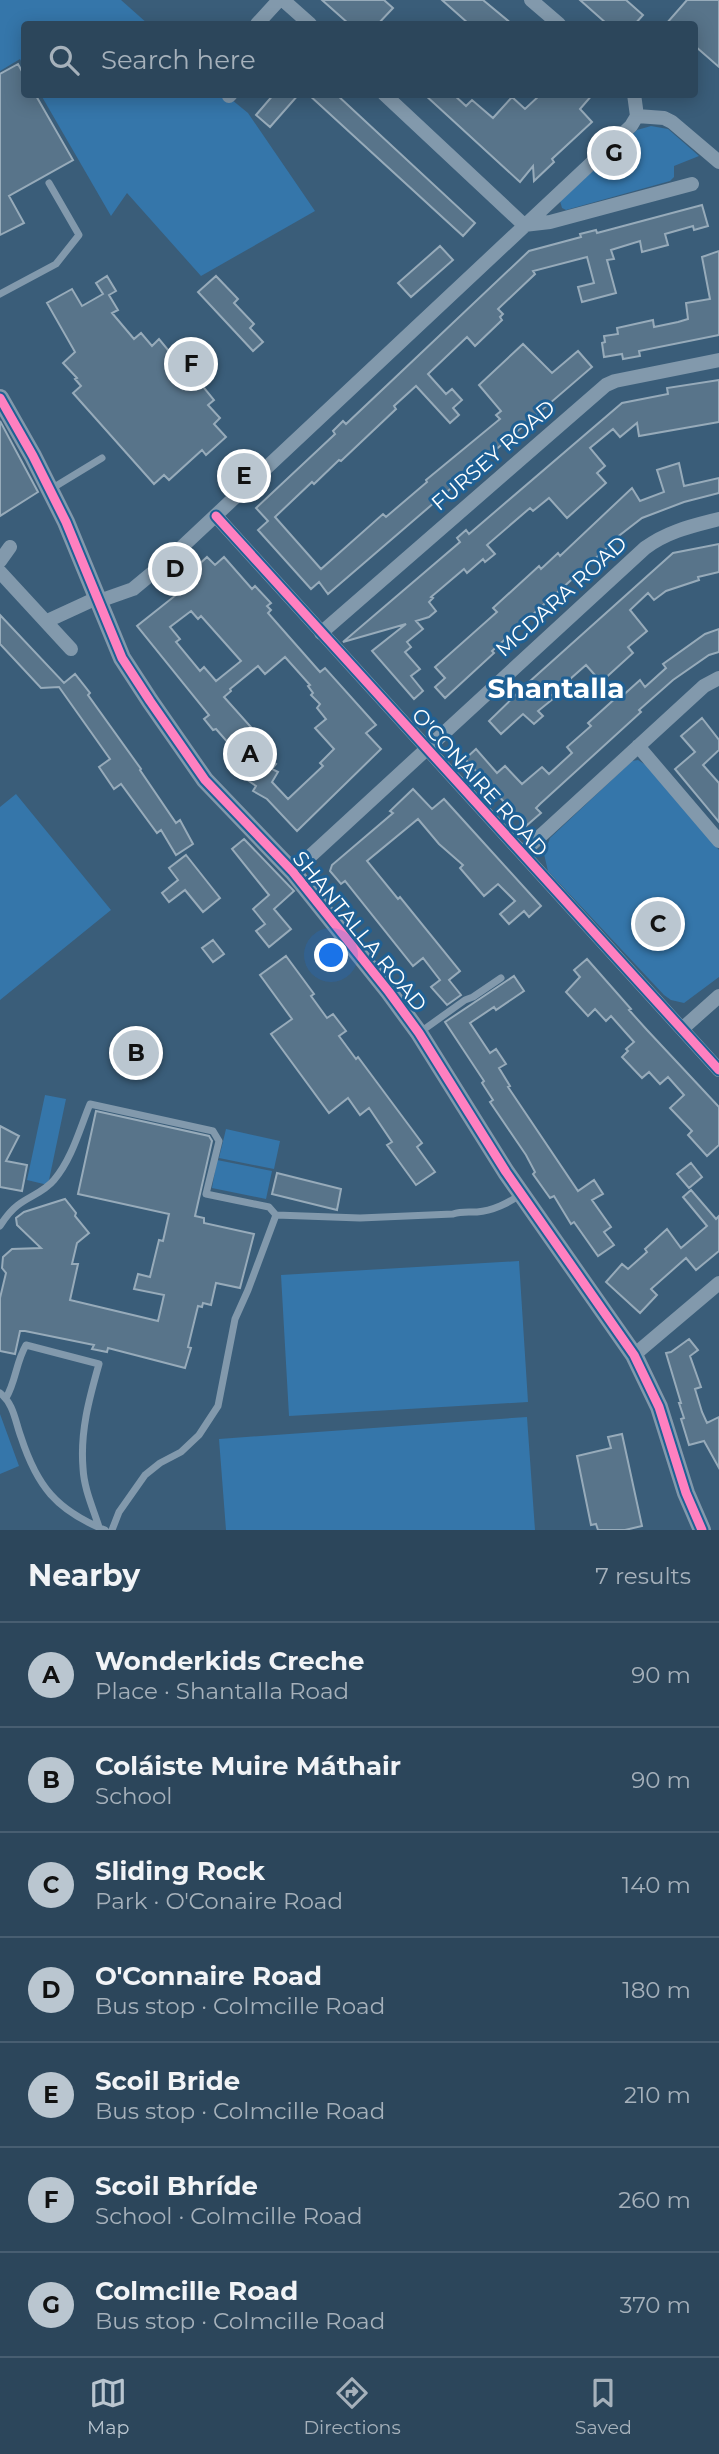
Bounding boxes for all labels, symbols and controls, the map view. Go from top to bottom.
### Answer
search box [21,21,698,98]
icon: search [45,41,83,79]
text: Search here [101,44,256,76]
pin: G [591,127,637,179]
pin: F [168,338,214,390]
street label: FURSEY ROAD [426,394,560,516]
pin: E [221,450,267,502]
street label: MCDARA ROAD [490,531,632,661]
pin: D [152,543,198,595]
district label: Shantalla [488,671,624,705]
street label: O'CONAIRE ROAD [407,703,553,861]
pin: A [227,728,273,780]
street label: SHANTALLA ROAD [288,846,432,1016]
pin: C [635,898,681,950]
your location [314,938,348,972]
pin: B [113,1027,159,1079]
text: Nearby [28,1557,140,1594]
text: 7 results [595,1562,691,1590]
text: Wonderkids Creche [95,1645,364,1677]
text: A [42,1661,60,1689]
text: 90 m [631,1661,691,1689]
text: Place · Shantalla Road [95,1677,349,1705]
text: Coláiste Muire Máthair [95,1750,401,1782]
text: B [42,1766,60,1794]
text: 90 m [631,1766,691,1794]
text: School [95,1782,173,1810]
text: Sliding Rock [95,1855,265,1887]
text: C [43,1871,59,1899]
text: 140 m [622,1871,691,1899]
text: Park · O'Conaire Road [95,1887,343,1915]
text: O'Connaire Road [95,1960,322,1992]
text: D [42,1976,61,2004]
text: 180 m [622,1976,691,2004]
text: Bus stop · Colmcille Road [95,1992,385,2020]
text: Scoil Bride [95,2065,240,2097]
text: E [43,2081,59,2109]
text: 210 m [624,2081,691,2109]
text: Bus stop · Colmcille Road [95,2097,385,2125]
text: Scoil Bhríde [95,2170,258,2202]
text: F [44,2186,58,2214]
text: 260 m [618,2186,691,2214]
text: School · Colmcille Road [95,2202,363,2230]
text: Colmcille Road [95,2275,298,2307]
text: G [42,2291,60,2319]
text: 370 m [620,2291,691,2319]
text: Bus stop · Colmcille Road [95,2307,385,2335]
tab: Map [87,2374,129,2439]
tab: Directions [303,2374,401,2439]
tab: Saved [575,2374,632,2439]

